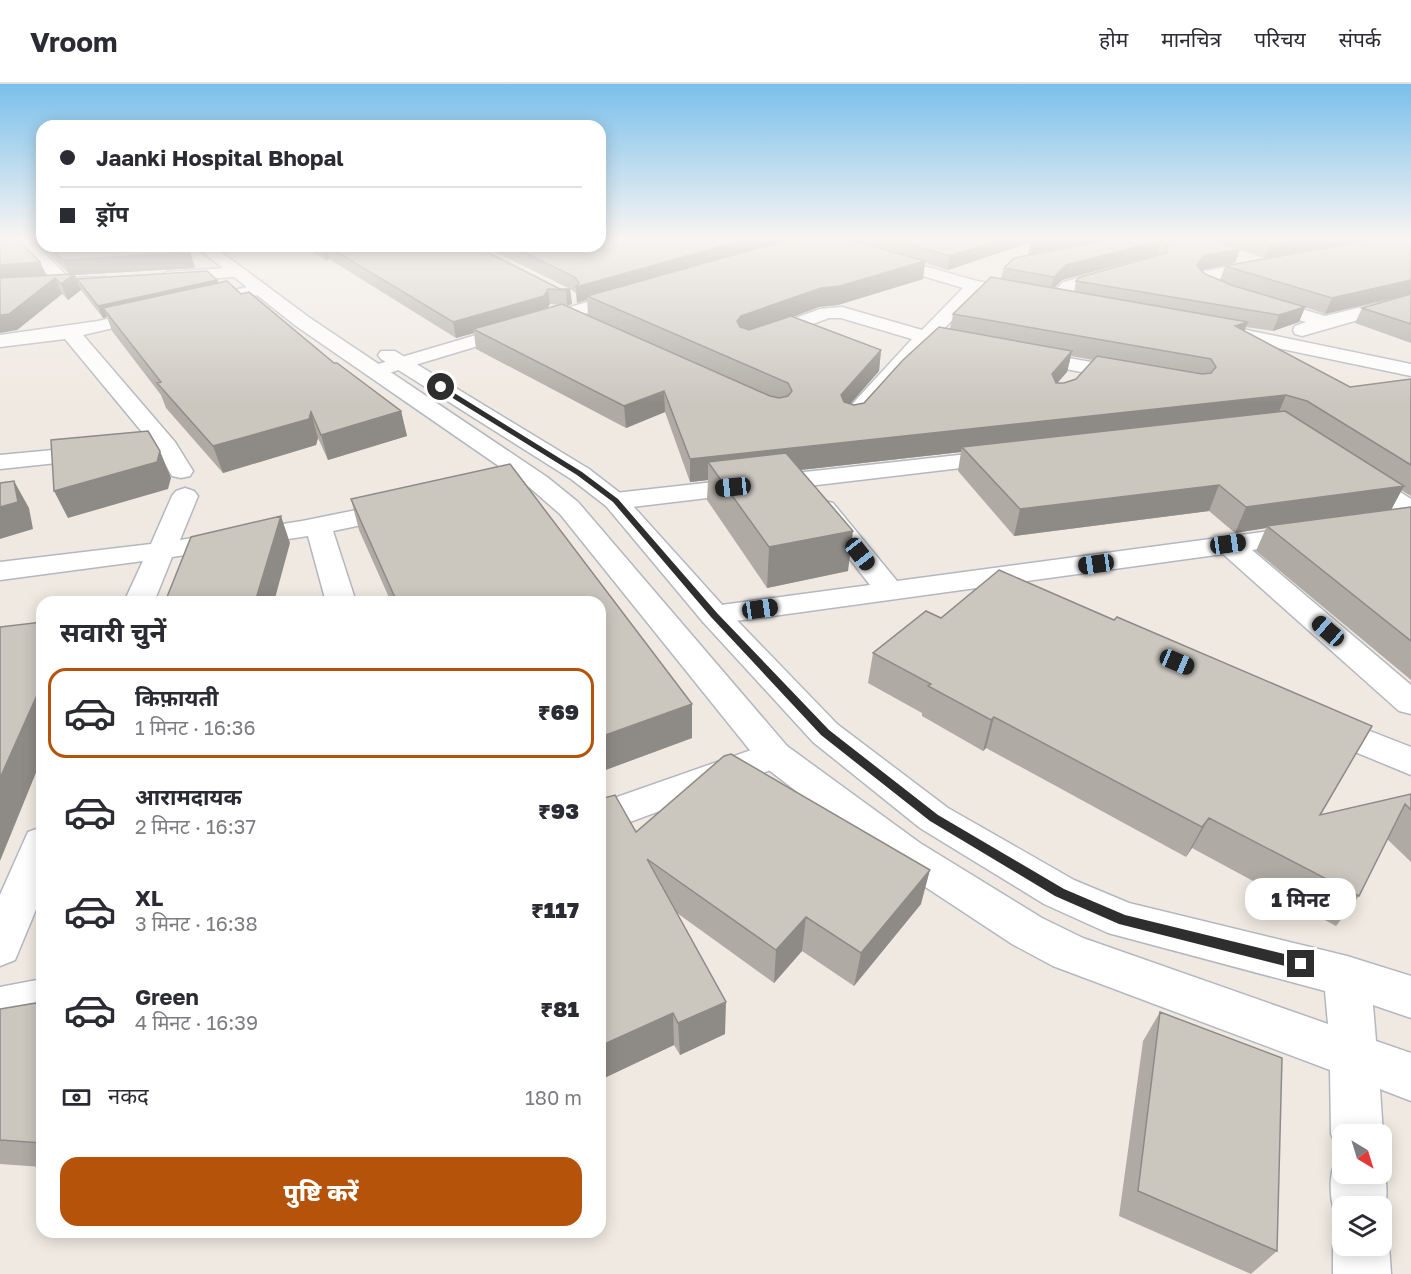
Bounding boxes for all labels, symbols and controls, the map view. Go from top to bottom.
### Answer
text: Vroom [30,25,118,58]
text: होम [1099,26,1128,52]
text: मानचित्र [1161,26,1221,52]
text: परिचय [1254,26,1306,52]
text: संपर्क [1339,26,1381,52]
text: Jaanki Hospital Bhopal [96,144,344,171]
text: ड्रॉप [96,200,129,227]
route start [427,373,454,400]
car [714,476,752,498]
car [1209,533,1247,555]
car [842,534,878,574]
car [1077,553,1115,575]
car [741,598,779,620]
car [1309,612,1347,650]
text: सवारी चुनें [60,616,166,648]
car [1157,647,1197,677]
text: किफ़ायती [135,684,219,711]
icon: car [63,686,117,740]
text: ₹69 [538,698,579,725]
text: 1 मिनट · 16:36 [135,715,256,739]
text: आरामदायक [135,783,242,810]
icon: car [63,785,117,839]
text: ₹93 [538,797,579,824]
text: 2 मिनट · 16:37 [135,814,256,838]
callout: 1 मिनट [1246,877,1356,919]
icon: car [63,884,117,938]
text: XL [135,884,163,911]
text: 1 मिनट [1271,887,1330,911]
text: ₹117 [531,896,579,923]
text: 3 मिनट · 16:38 [135,911,258,935]
route end [1287,950,1314,977]
icon: car [63,983,117,1037]
text: Green [135,983,199,1010]
text: ₹81 [540,995,579,1022]
text: 4 मिनट · 16:39 [135,1010,258,1034]
icon: cash [60,1081,93,1114]
text: नकद [108,1082,149,1109]
text: 180 m [525,1085,582,1109]
north arrow [1332,1124,1392,1184]
map controls [1332,1124,1392,1256]
button: पुष्टि करें [60,1157,582,1226]
button: layers [1332,1196,1392,1256]

